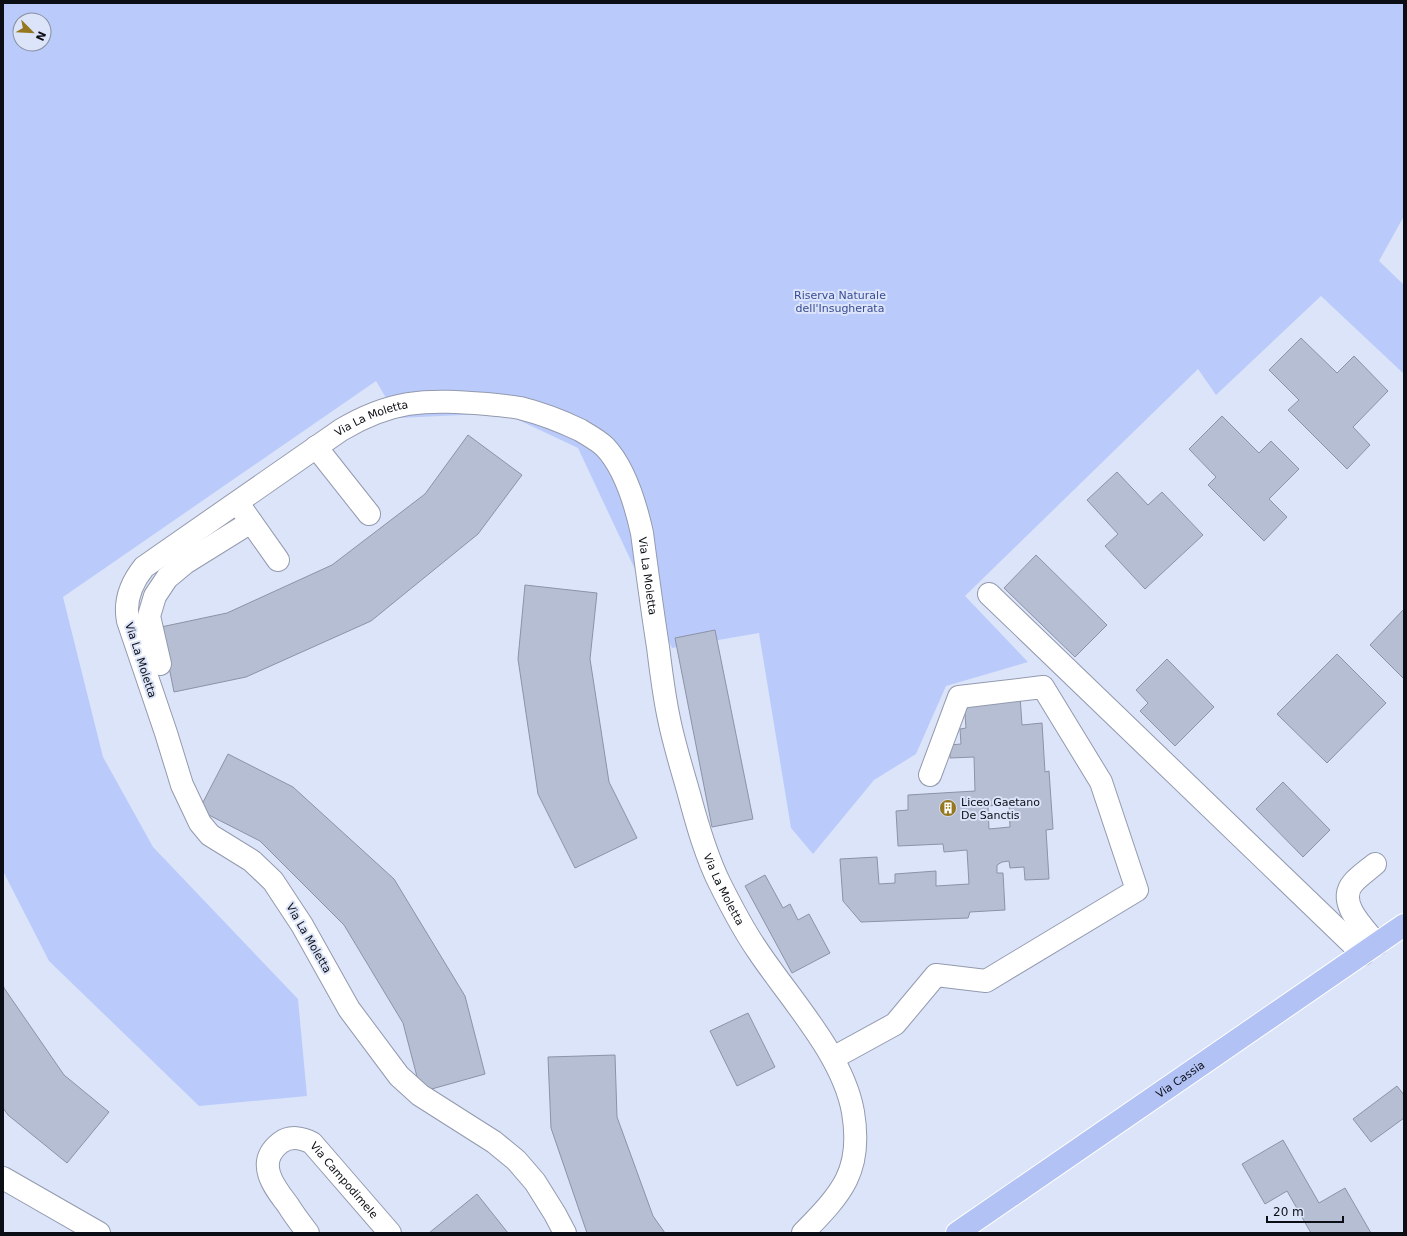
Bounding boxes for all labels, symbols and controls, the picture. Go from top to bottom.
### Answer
north arrow [12,12,52,52]
text: N [33,29,48,43]
park label: Riserva Naturale dell'Insugherata [794,289,886,315]
street label: Via La Moletta [332,398,409,439]
street label: Via La Moletta [636,536,659,616]
street label: Via La Moletta [122,621,159,699]
place label: Liceo Gaetano De Sanctis [961,796,1040,822]
building icon: Liceo Gaetano De Sanctis [938,798,958,818]
street label: Via La Moletta [701,852,747,928]
street label: Via La Moletta [283,901,334,975]
street label: Via Cassia [1154,1058,1207,1101]
street label: Via Campodimele [307,1140,381,1221]
scale bar [1267,1198,1343,1224]
text: 20 m [1273,1205,1304,1219]

